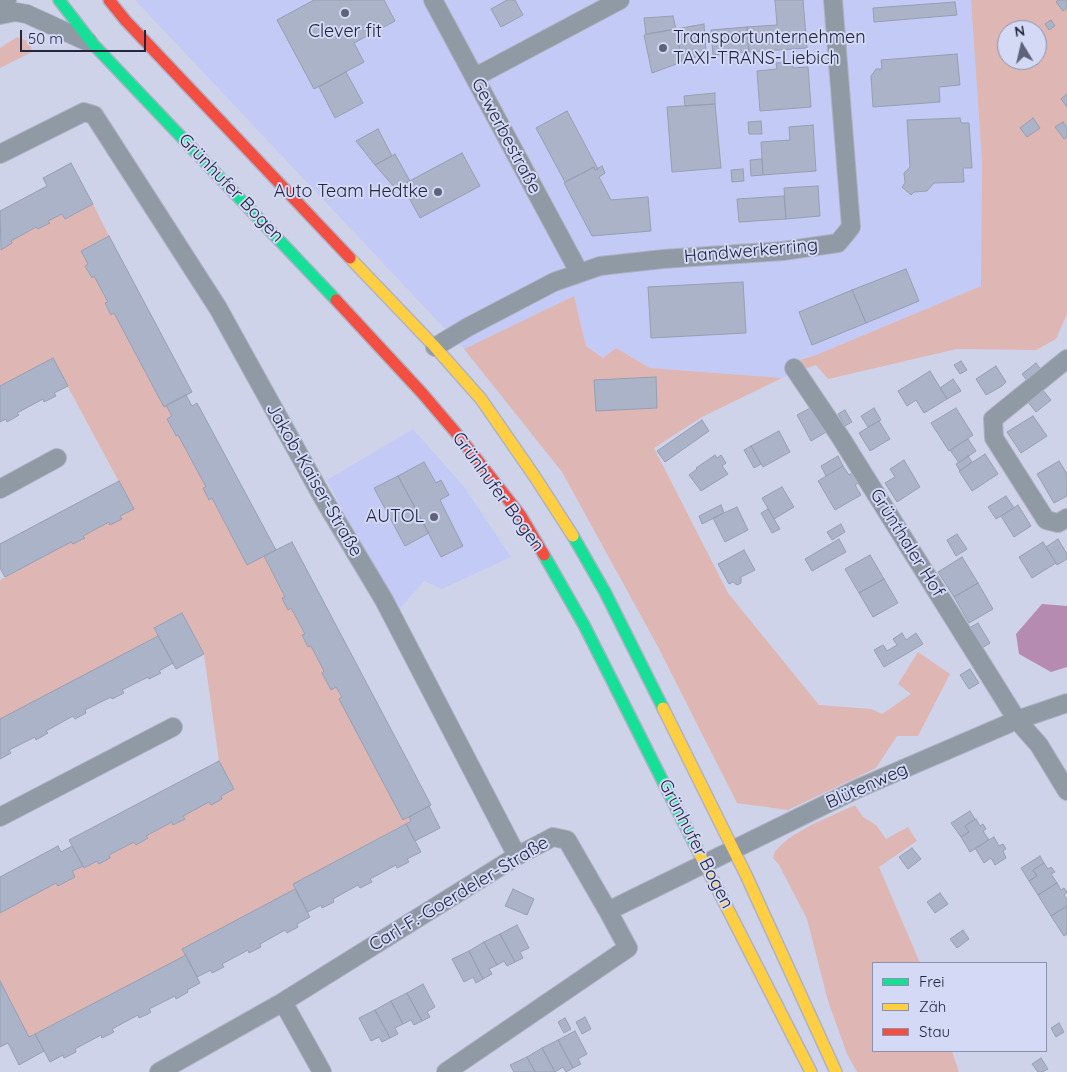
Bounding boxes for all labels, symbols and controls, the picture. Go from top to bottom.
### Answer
marker: Clever fit [339,7,351,19]
scale bar [22,20,149,52]
north arrow [997,20,1047,70]
place label: Clever fit [308,21,382,43]
text: N [1013,21,1026,41]
place label: Transportunternehmen TAXI-TRANS-Liebich [673,27,866,70]
text: 50 m [28,29,63,48]
marker: Transportunternehmen TAXI-TRANS-Liebich [657,42,669,54]
street label: Gewerbestraße [467,75,545,197]
street label: Grünhufer Bogen [174,129,288,247]
place label: Auto Team Hedtke [274,181,428,203]
marker: Auto Team Hedtke [432,186,444,198]
street label: Handwerkerring [683,234,819,268]
street label: Jakob-Kaiser-Straße [261,399,367,561]
street label: Grünhufer Bogen [447,428,549,556]
street label: Grünthaler Hof [865,485,949,601]
place label: AUTOL [366,506,424,528]
marker: AUTOL [428,511,440,523]
street label: Blütenweg [823,758,911,814]
street label: Grünhufer Bogen [654,776,738,912]
street label: Carl-F.-Goerdeler-Straße [365,832,553,956]
legend [872,962,1047,1052]
text: Frei [919,972,945,991]
text: Zäh [919,997,946,1016]
text: Stau [919,1022,950,1041]

